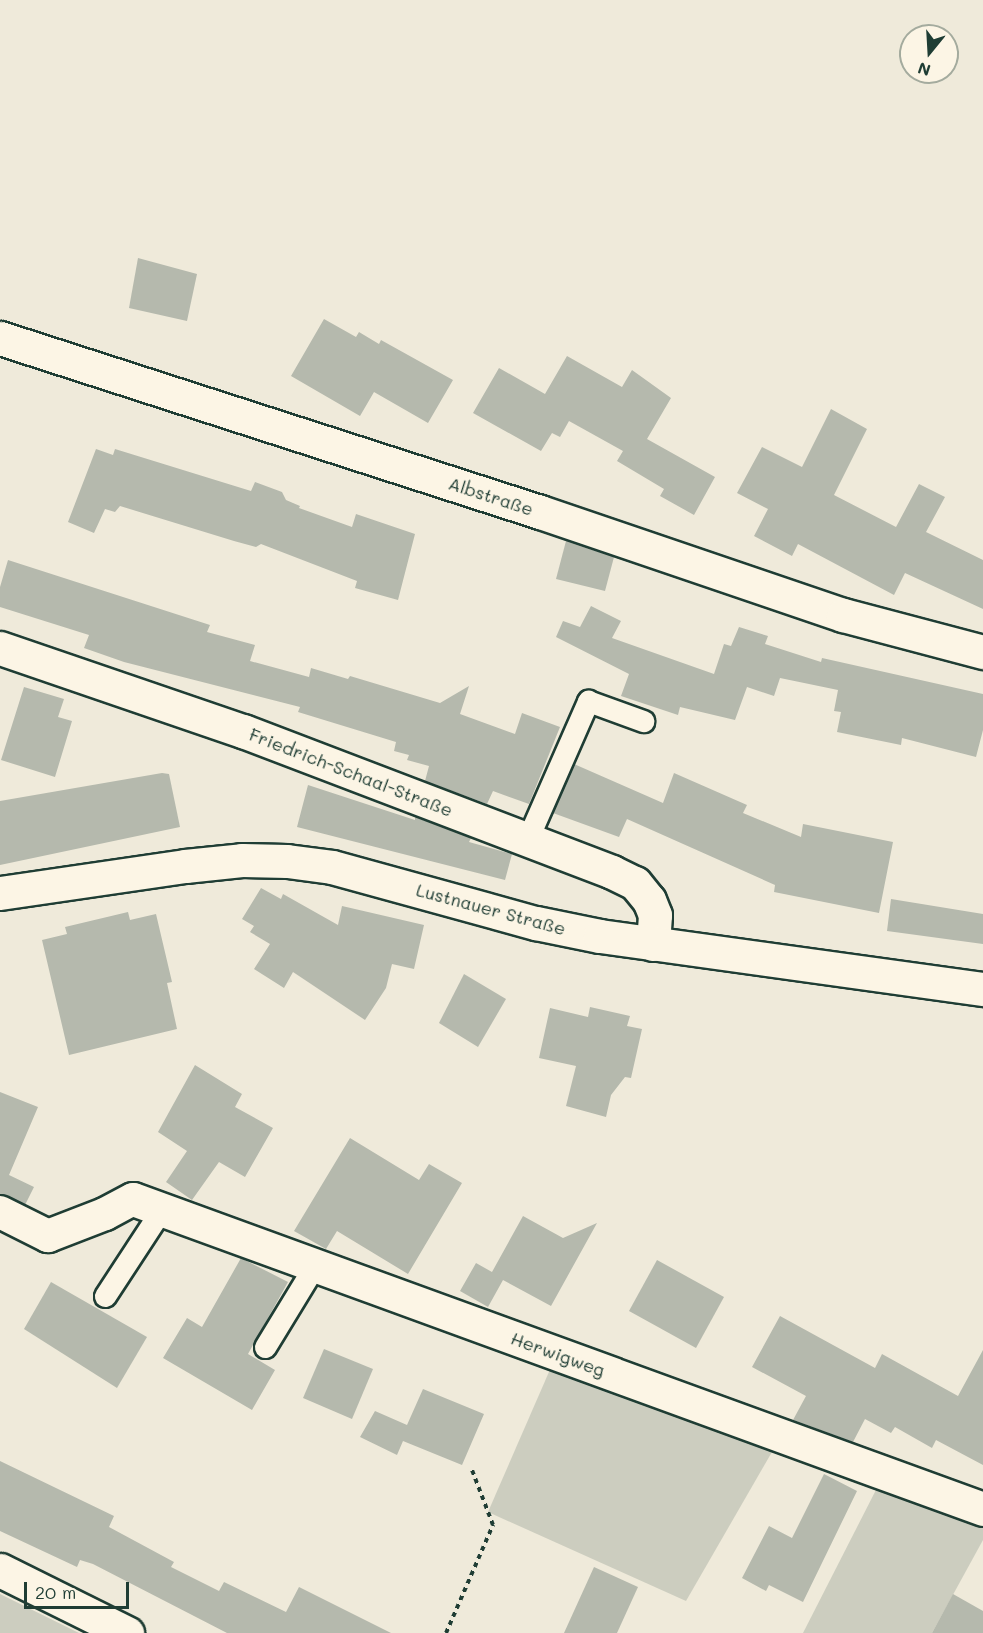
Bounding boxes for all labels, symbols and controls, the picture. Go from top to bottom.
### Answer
north arrow [899,24,959,84]
text: N [915,58,933,82]
street label: Albstraße [446,472,536,520]
street label: Friedrich-Schaal-Straße [246,723,456,821]
street label: Lustnauer Straße [414,879,568,939]
street label: Herwigweg [508,1327,608,1381]
scale bar [27,1570,132,1608]
text: 20 m [35,1580,76,1604]

